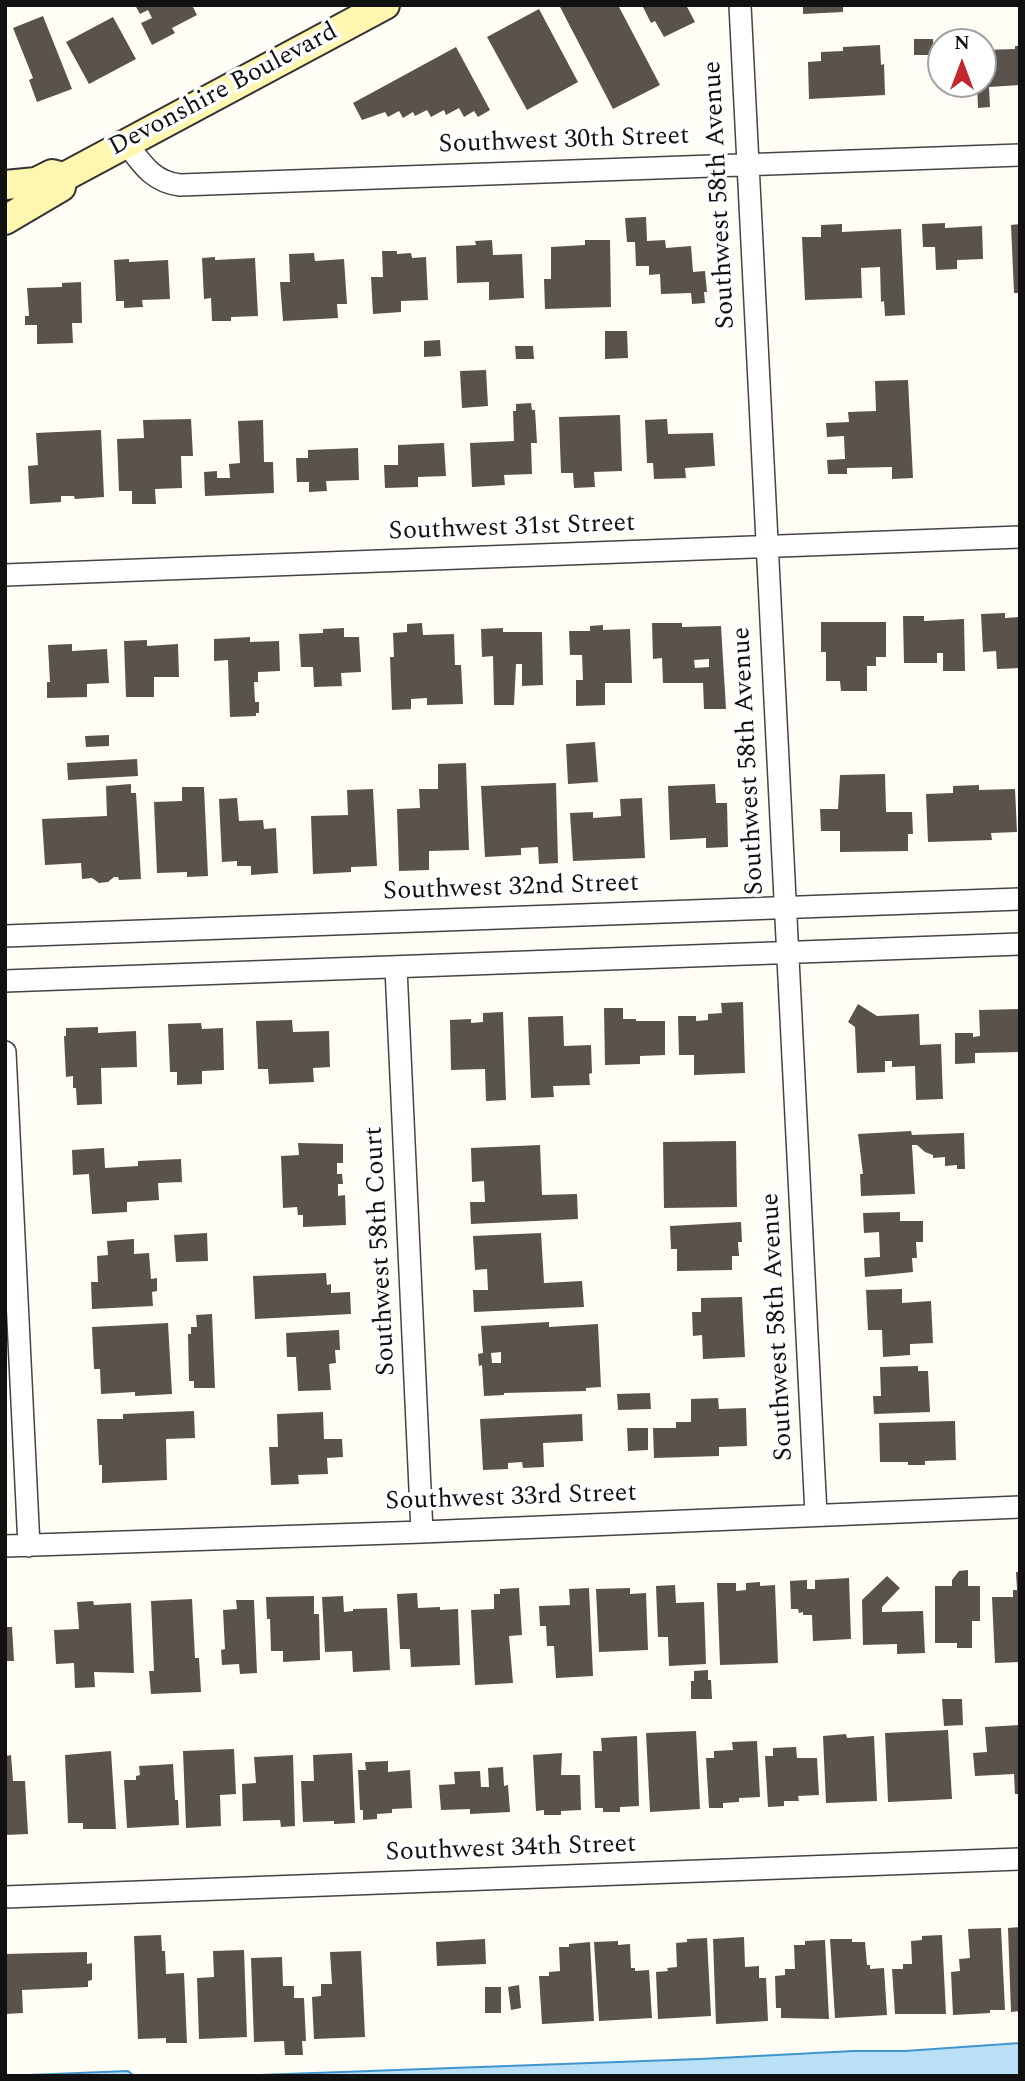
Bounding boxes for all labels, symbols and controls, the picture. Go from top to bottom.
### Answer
street label: Devonshire Boulevard [104,18,344,164]
north arrow [927,28,997,98]
text: N [954,29,970,58]
street label: Southwest 58th Avenue [698,60,744,330]
street label: Southwest 30th Street [438,122,690,162]
street label: Southwest 31st Street [388,509,636,549]
street label: Southwest 58th Avenue [727,626,773,896]
street label: Southwest 32nd Street [382,869,640,909]
street label: Southwest 58th Court [360,1125,404,1377]
street label: Southwest 58th Avenue [756,1192,802,1462]
street label: Southwest 33rd Street [385,1479,637,1519]
street label: Southwest 34th Street [385,1830,637,1870]

